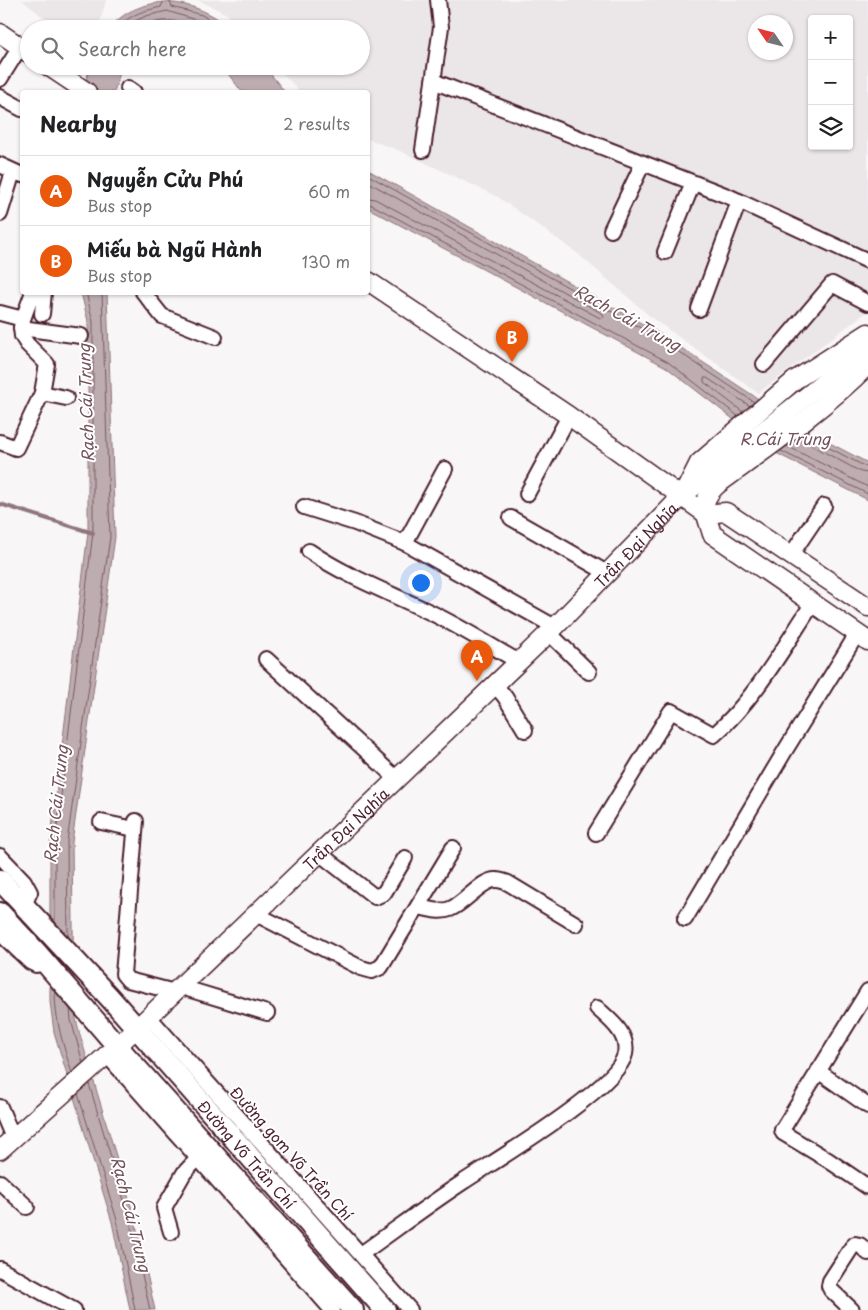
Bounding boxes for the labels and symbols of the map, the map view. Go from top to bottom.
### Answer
north arrow [748,15,793,60]
water label: Rạch Cái Trung [571,278,687,357]
pin: B [496,321,528,362]
water label: Rạch Cái Trung [71,342,99,462]
water label: R.Cái Trung [740,426,832,450]
street label: Trần Đại Nghĩa [588,496,683,592]
your location [408,570,434,596]
pin: A [461,640,493,681]
water label: Rạch Cái Trung [37,742,73,864]
street label: Trần Đại Nghĩa [297,781,394,875]
street label: Đường gom Võ Trần Chí [225,1081,359,1226]
street label: Đường Võ Trần Chí [193,1094,302,1214]
water label: Rạch Cái Trung [106,1154,158,1276]

